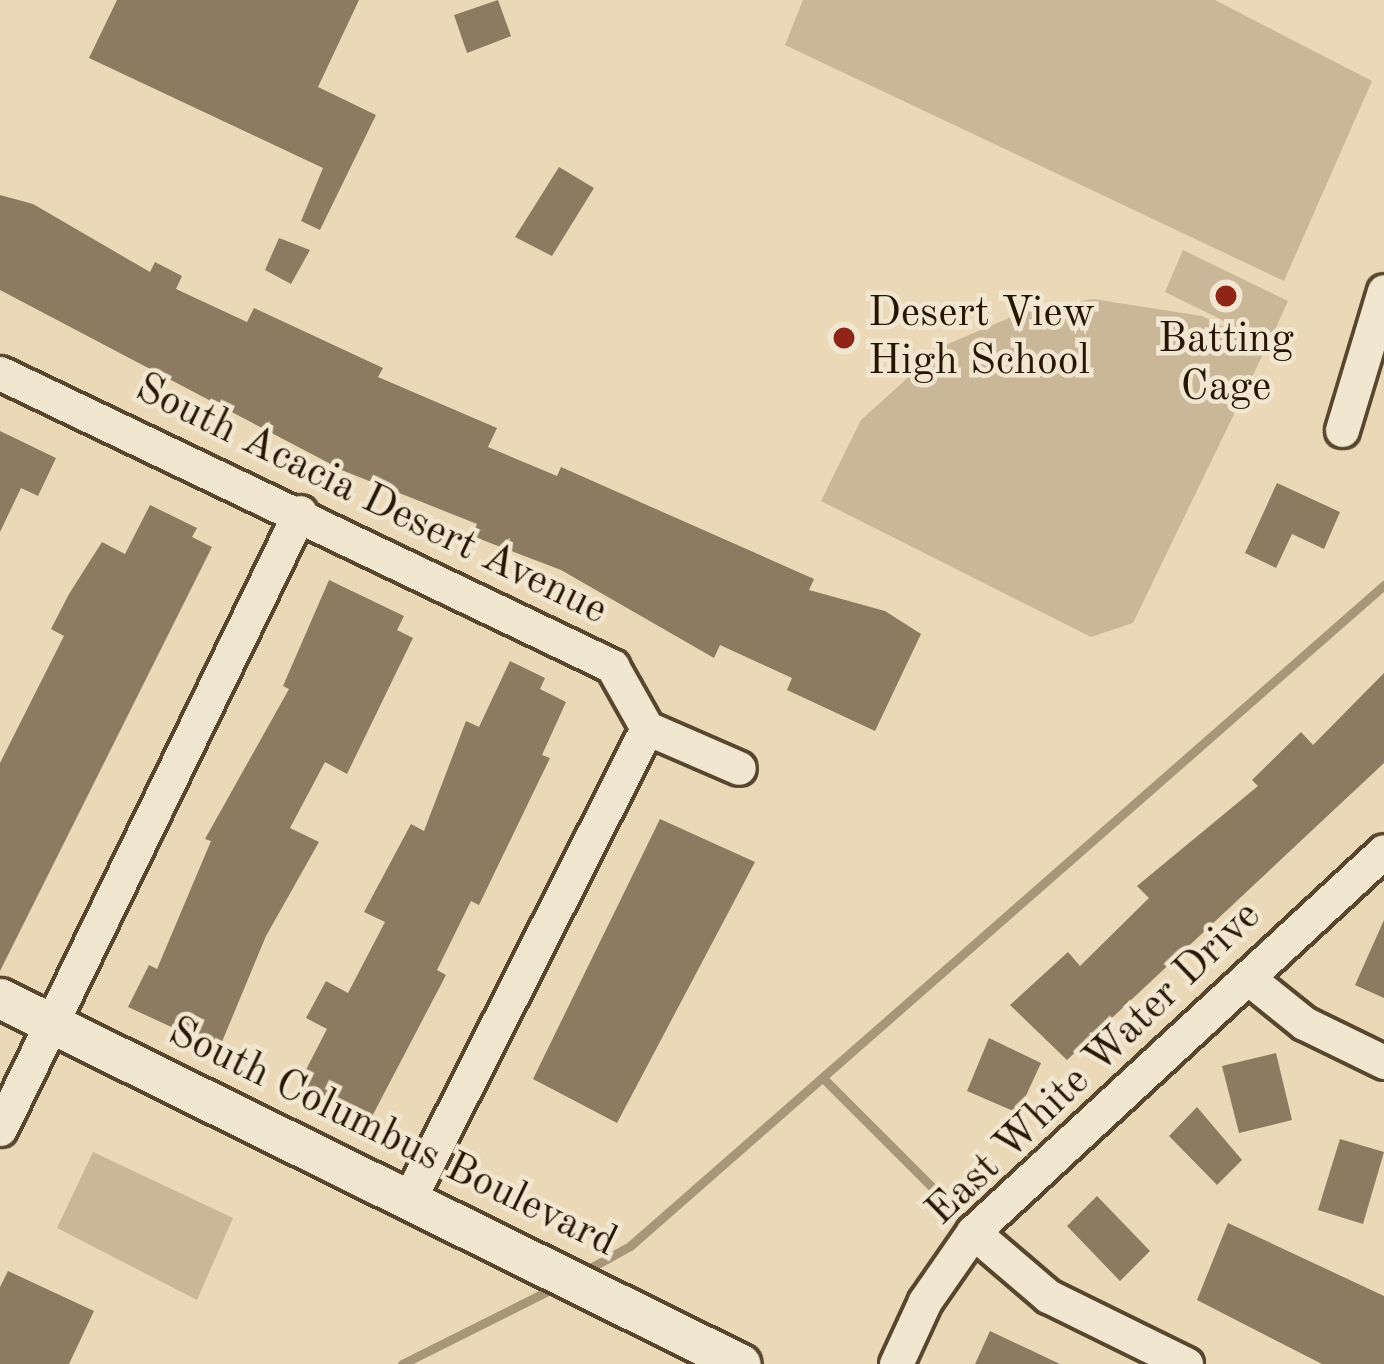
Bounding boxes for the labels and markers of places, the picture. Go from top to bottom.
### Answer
marker: Batting Cage [1213,283,1239,309]
place label: Desert View High School [868,289,1095,388]
place label: Batting Cage [1158,315,1294,413]
marker: Desert View High School [831,325,857,351]

